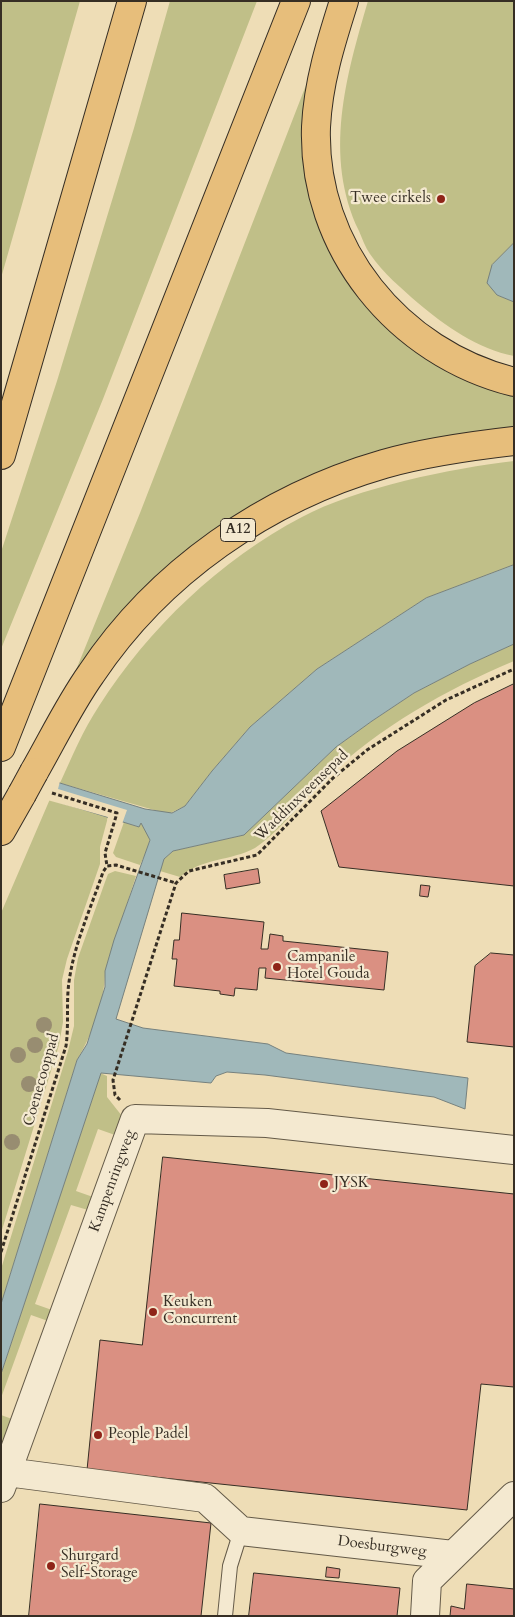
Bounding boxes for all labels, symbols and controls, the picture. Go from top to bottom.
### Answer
place label: Twee cirkels [350,190,431,208]
marker: Twee cirkels [435,193,447,205]
road number: A12 [220,518,256,542]
street label: Waddinxveensepad [251,747,353,845]
place label: Campanile Hotel Gouda [287,949,370,984]
marker: Campanile Hotel Gouda [271,961,283,973]
street label: Coenecooppad [20,1032,64,1128]
street label: Kampenringweg [86,1127,140,1235]
place label: JYSK [334,1175,369,1193]
marker: JYSK [318,1178,330,1190]
place label: Keuken Concurrent [163,1294,237,1329]
marker: Keuken Concurrent [147,1306,159,1318]
place label: People Padel [108,1426,188,1444]
marker: People Padel [92,1429,104,1441]
street label: Doesburgweg [336,1533,428,1561]
place label: Shurgard Self-Storage [61,1548,138,1583]
marker: Shurgard Self-Storage [45,1560,57,1572]

